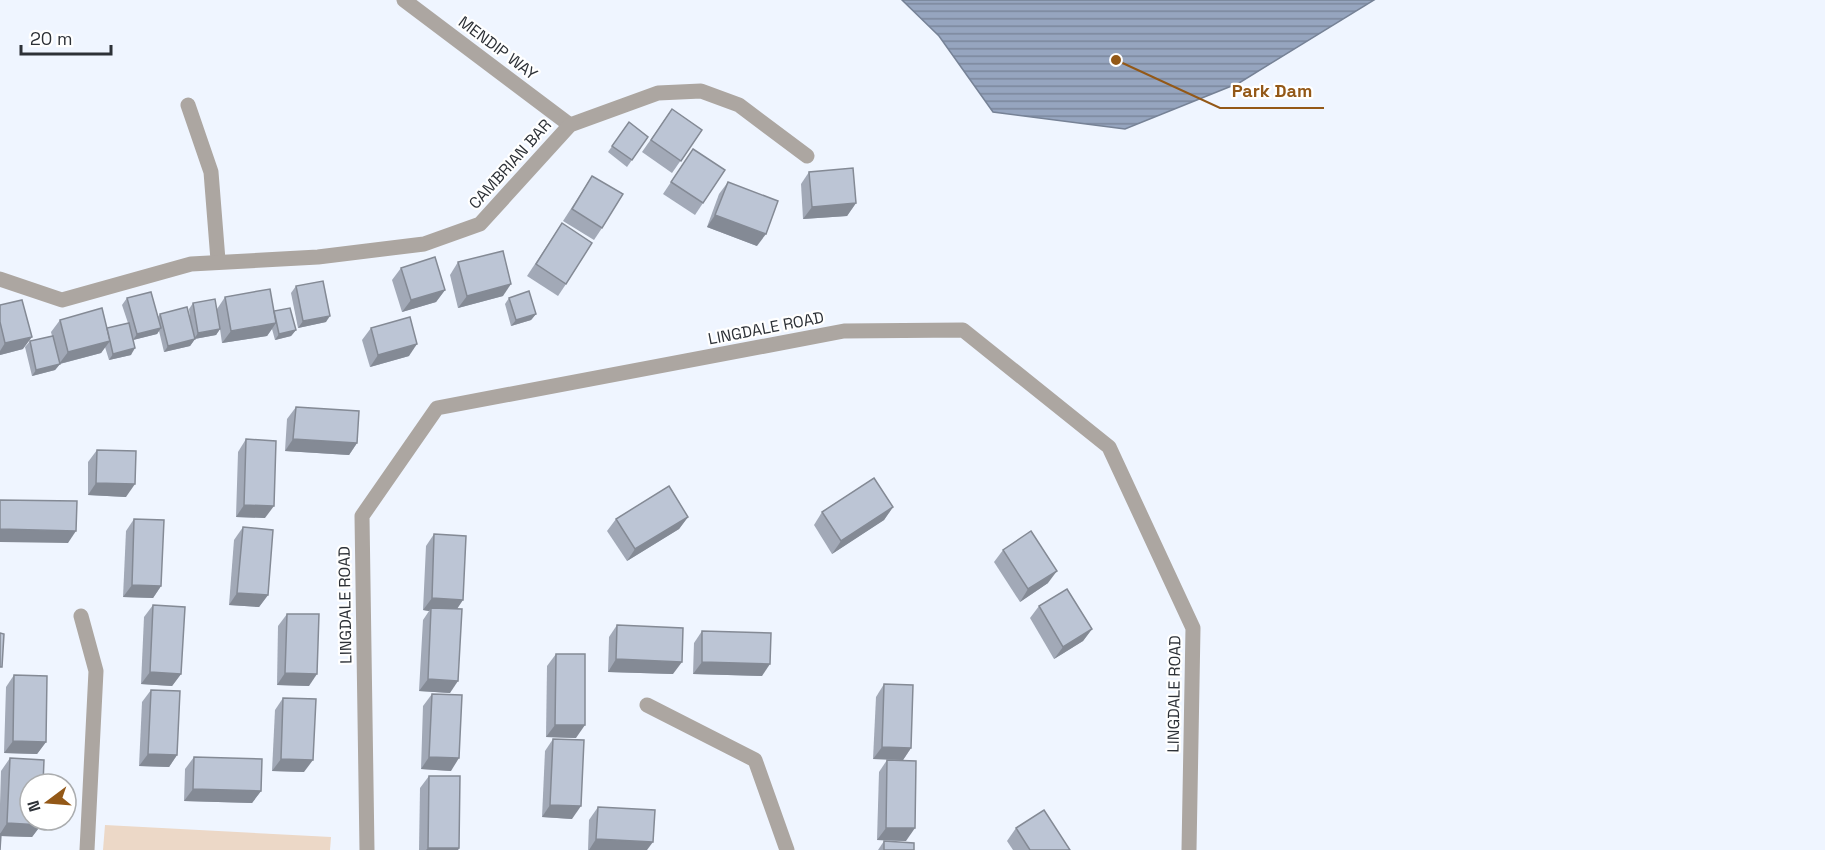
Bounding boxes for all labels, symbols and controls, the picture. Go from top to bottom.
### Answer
street label: MENDIP WAY [454,11,542,85]
scale bar [21,18,111,56]
text: 20 m [30,27,73,50]
callout: Park Dam [1220,72,1324,108]
text: Park Dam [1232,79,1312,102]
street label: CAMBRIAN BAR [464,115,556,213]
street label: LINGDALE ROAD [706,306,826,350]
street label: LINGDALE ROAD [333,546,357,664]
street label: LINGDALE ROAD [1162,635,1186,753]
north arrow [18,772,78,832]
text: N [22,798,46,814]

